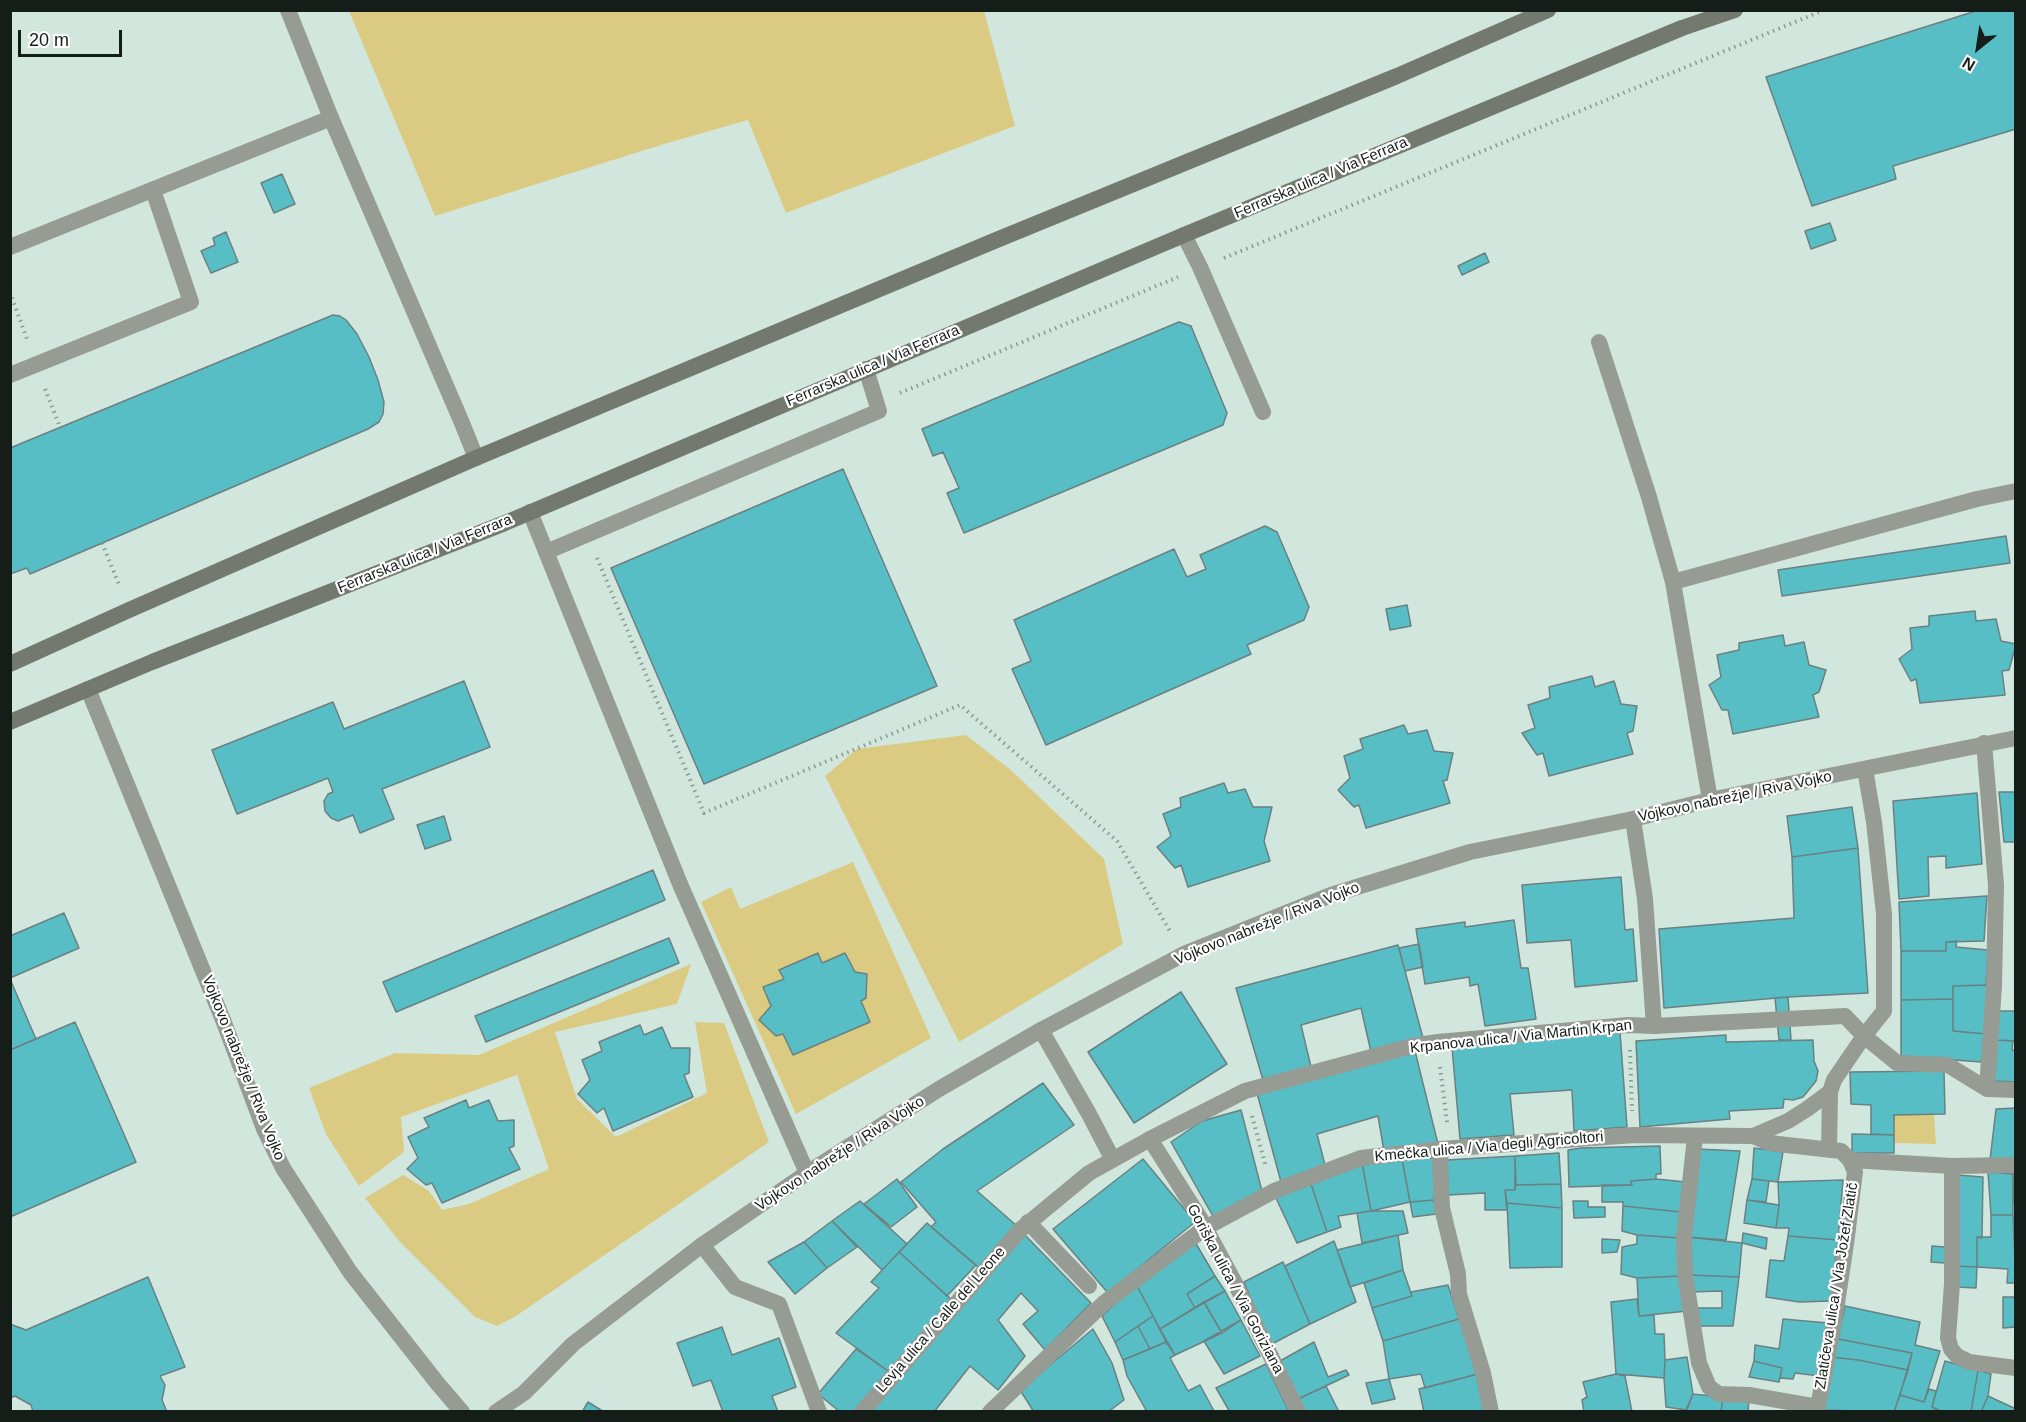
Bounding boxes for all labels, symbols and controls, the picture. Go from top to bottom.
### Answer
scale bar [21,18,124,56]
north arrow [1948,18,2008,78]
text: 20 m [29,30,69,50]
text: N [1959,54,1978,74]
street label: Ferrarska ulica / Via Ferrara [1232,133,1410,223]
street label: Ferrarska ulica / Via Ferrara [784,321,962,411]
street label: Ferrarska ulica / Via Ferrara [335,511,515,597]
street label: Vojkovo nabrežje / Riva Vojko [1636,768,1834,826]
street label: Vojkovo nabrežje / Riva Vojko [1172,879,1362,969]
street label: Vojkovo nabrežje / Riva Vojko [198,973,288,1163]
street label: Krpanova ulica / Via Martin Krpan [1409,1016,1633,1058]
street label: Vojkovo nabrežje / Riva Vojko [752,1093,928,1215]
street label: Kmečka ulica / Via degli Agricoltori [1374,1128,1604,1166]
street label: Zlatičeva ulica / Via Jožef Zlatič [1812,1181,1862,1391]
street label: Goriška ulica / Via Goriziana [1183,1201,1287,1377]
street label: Levja ulica / Calle del Leone [873,1243,1009,1397]

